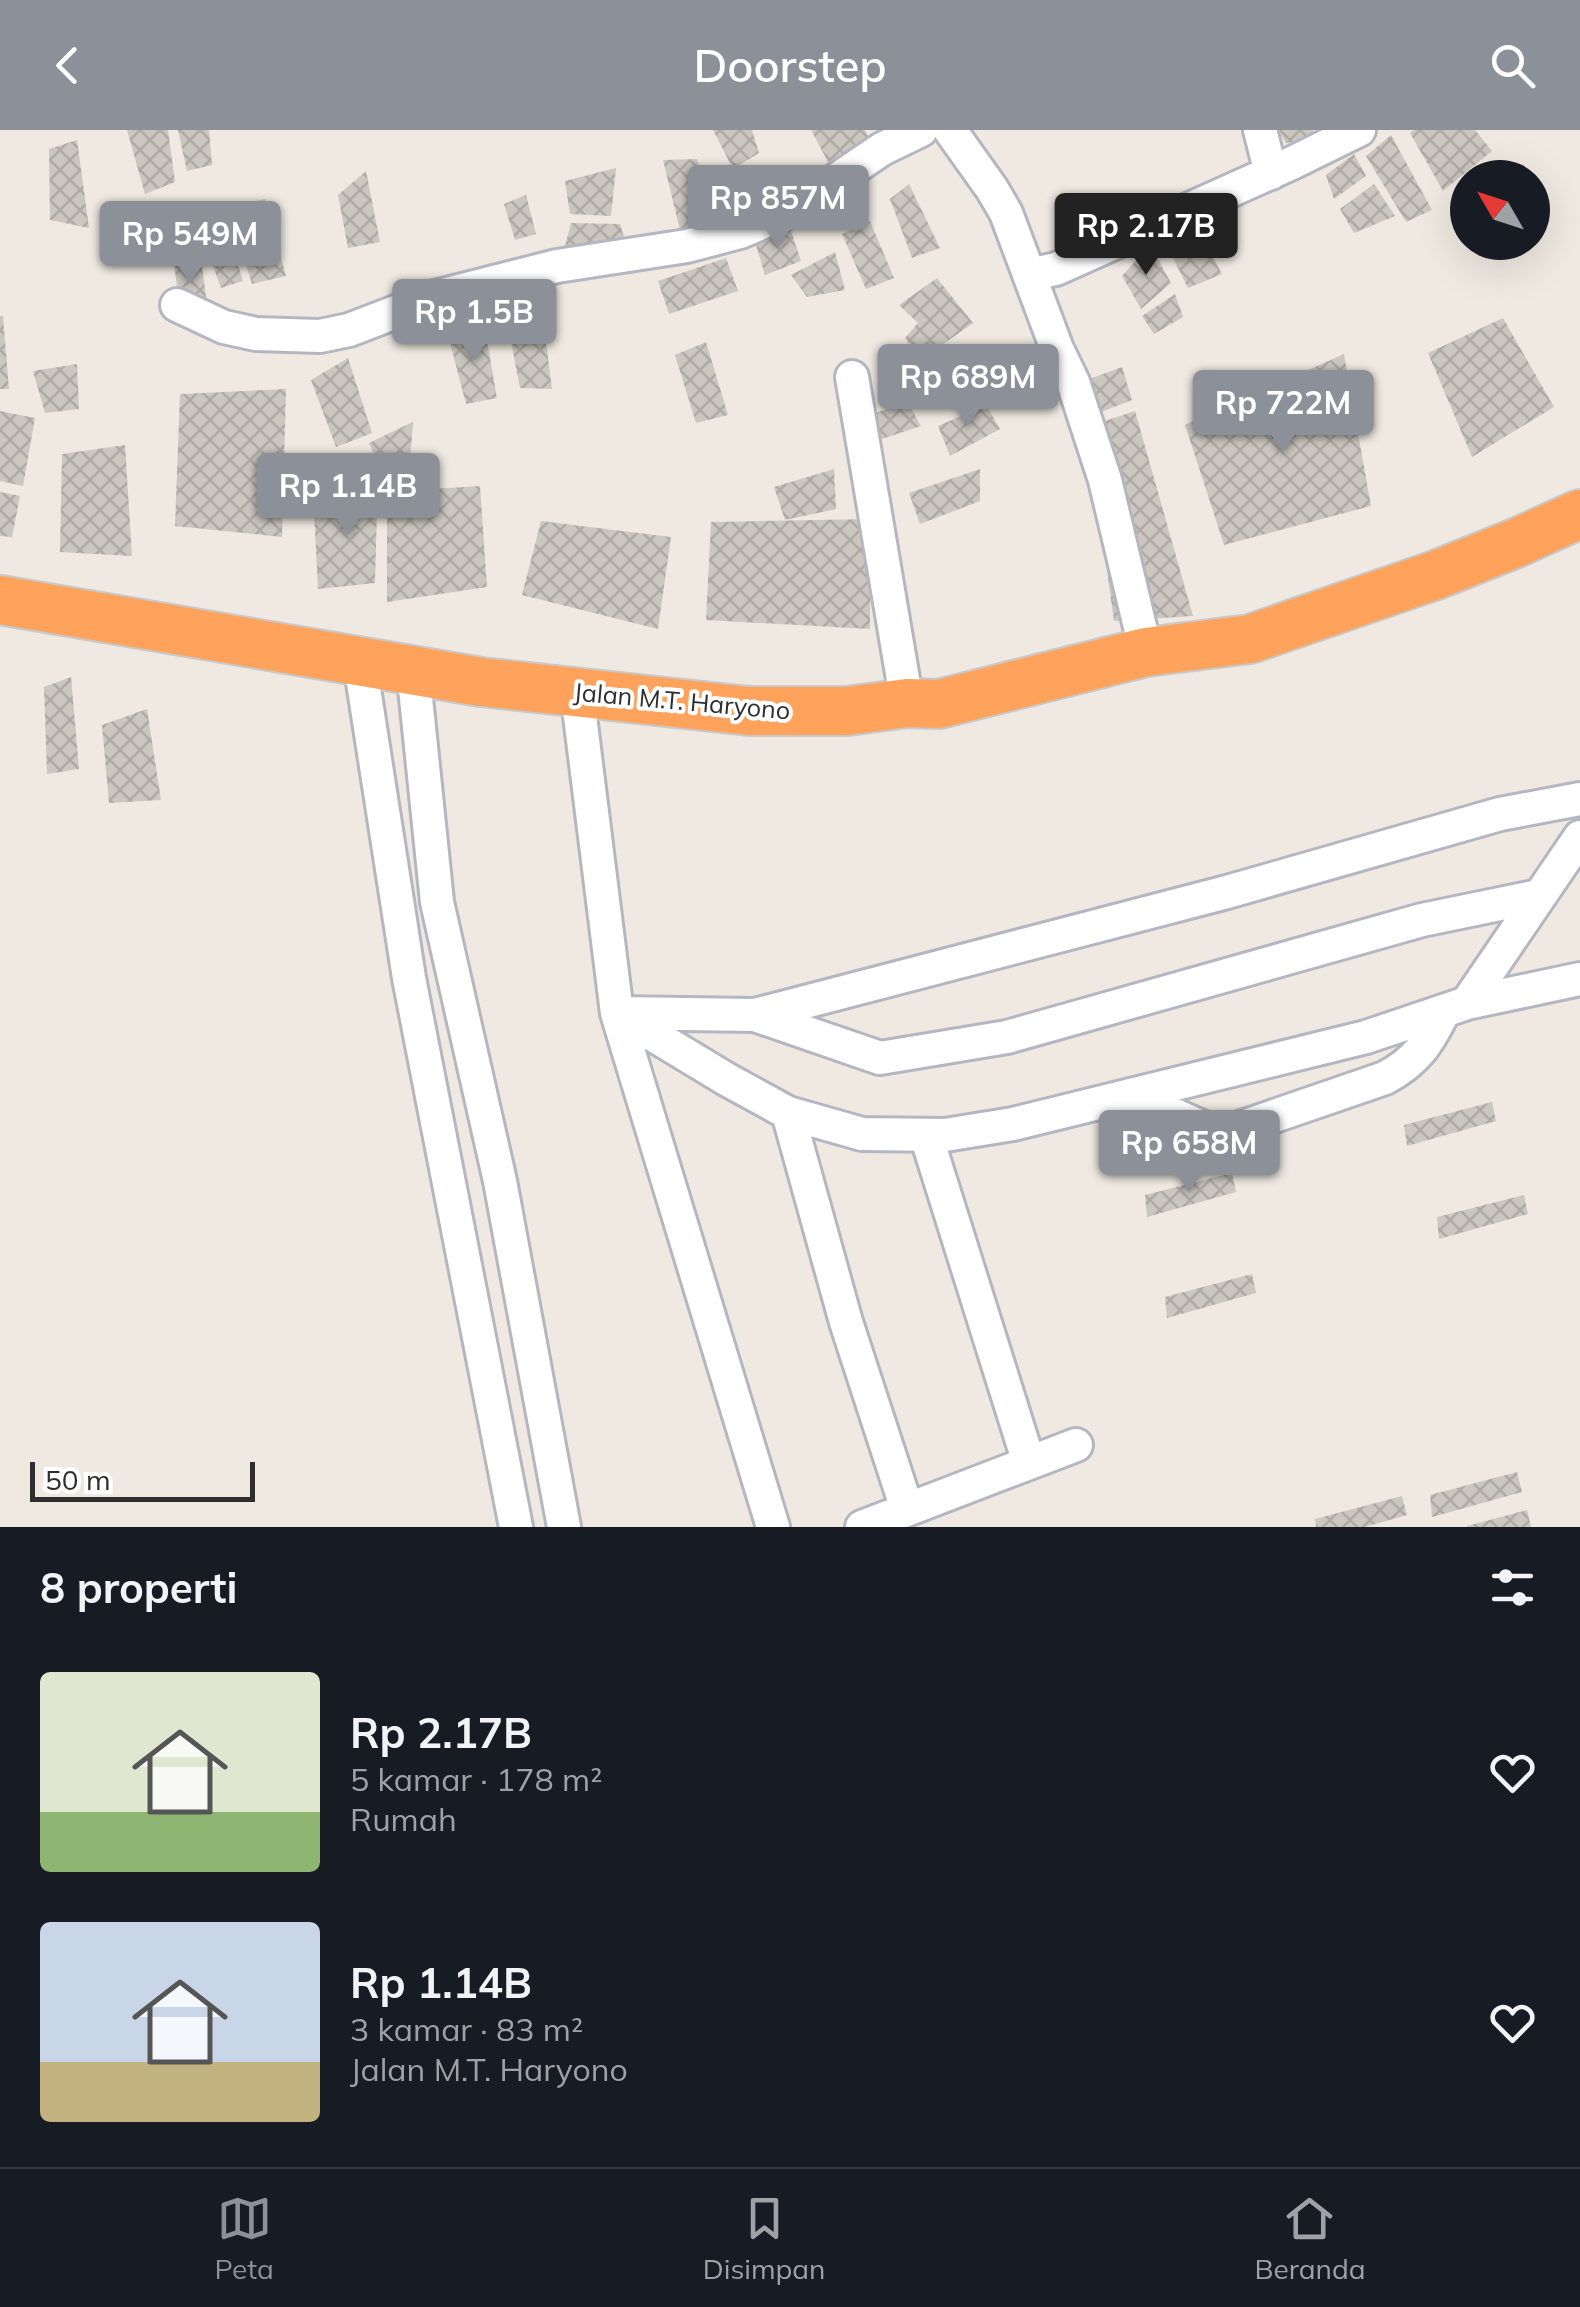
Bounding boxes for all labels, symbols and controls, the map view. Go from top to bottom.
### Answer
text: Doorstep [693,37,887,93]
icon: back [40,38,95,93]
icon: search [1485,38,1540,93]
north arrow [1450,160,1550,260]
map controls [1450,160,1550,260]
pin: Rp 857M [686,165,870,250]
text: Rp 857M [710,177,846,217]
pin: Rp 2.17B [1043,193,1249,278]
pin: Rp 549M [98,201,282,286]
text: Rp 2.17B [1077,205,1215,245]
text: Rp 549M [122,213,258,253]
pin: Rp 1.5B [382,279,566,364]
text: Rp 1.5B [414,291,534,331]
pin: Rp 689M [876,344,1060,429]
text: Rp 689M [900,356,1036,396]
pin: Rp 722M [1191,370,1375,455]
text: Rp 722M [1215,382,1351,422]
pin: Rp 1.14B [245,453,451,538]
text: Rp 1.14B [279,465,417,505]
street label: Jalan M.T. Haryono [573,676,792,725]
pin: Rp 658M [1097,1110,1281,1195]
text: Rp 658M [1121,1122,1257,1162]
scale bar [30,1457,255,1502]
text: 50 m [45,1462,111,1497]
icon: filters [1485,1560,1540,1615]
text: 8 properti [40,1561,237,1614]
text: Rp 2.17B [350,1706,532,1759]
icon: home [120,1712,240,1832]
icon: heart [1485,1745,1540,1800]
text: 5 kamar · 178 m² [350,1759,602,1799]
text: Rumah [350,1799,457,1839]
text: Rp 1.14B [350,1956,532,2009]
icon: home [120,1962,240,2082]
icon: heart [1485,1995,1540,2050]
text: 3 kamar · 83 m² [350,2009,583,2049]
text: Jalan M.T. Haryono [350,2049,628,2089]
tab: Peta [214,2191,274,2286]
tab: Disimpan [703,2191,826,2286]
tab: Beranda [1254,2191,1366,2286]

